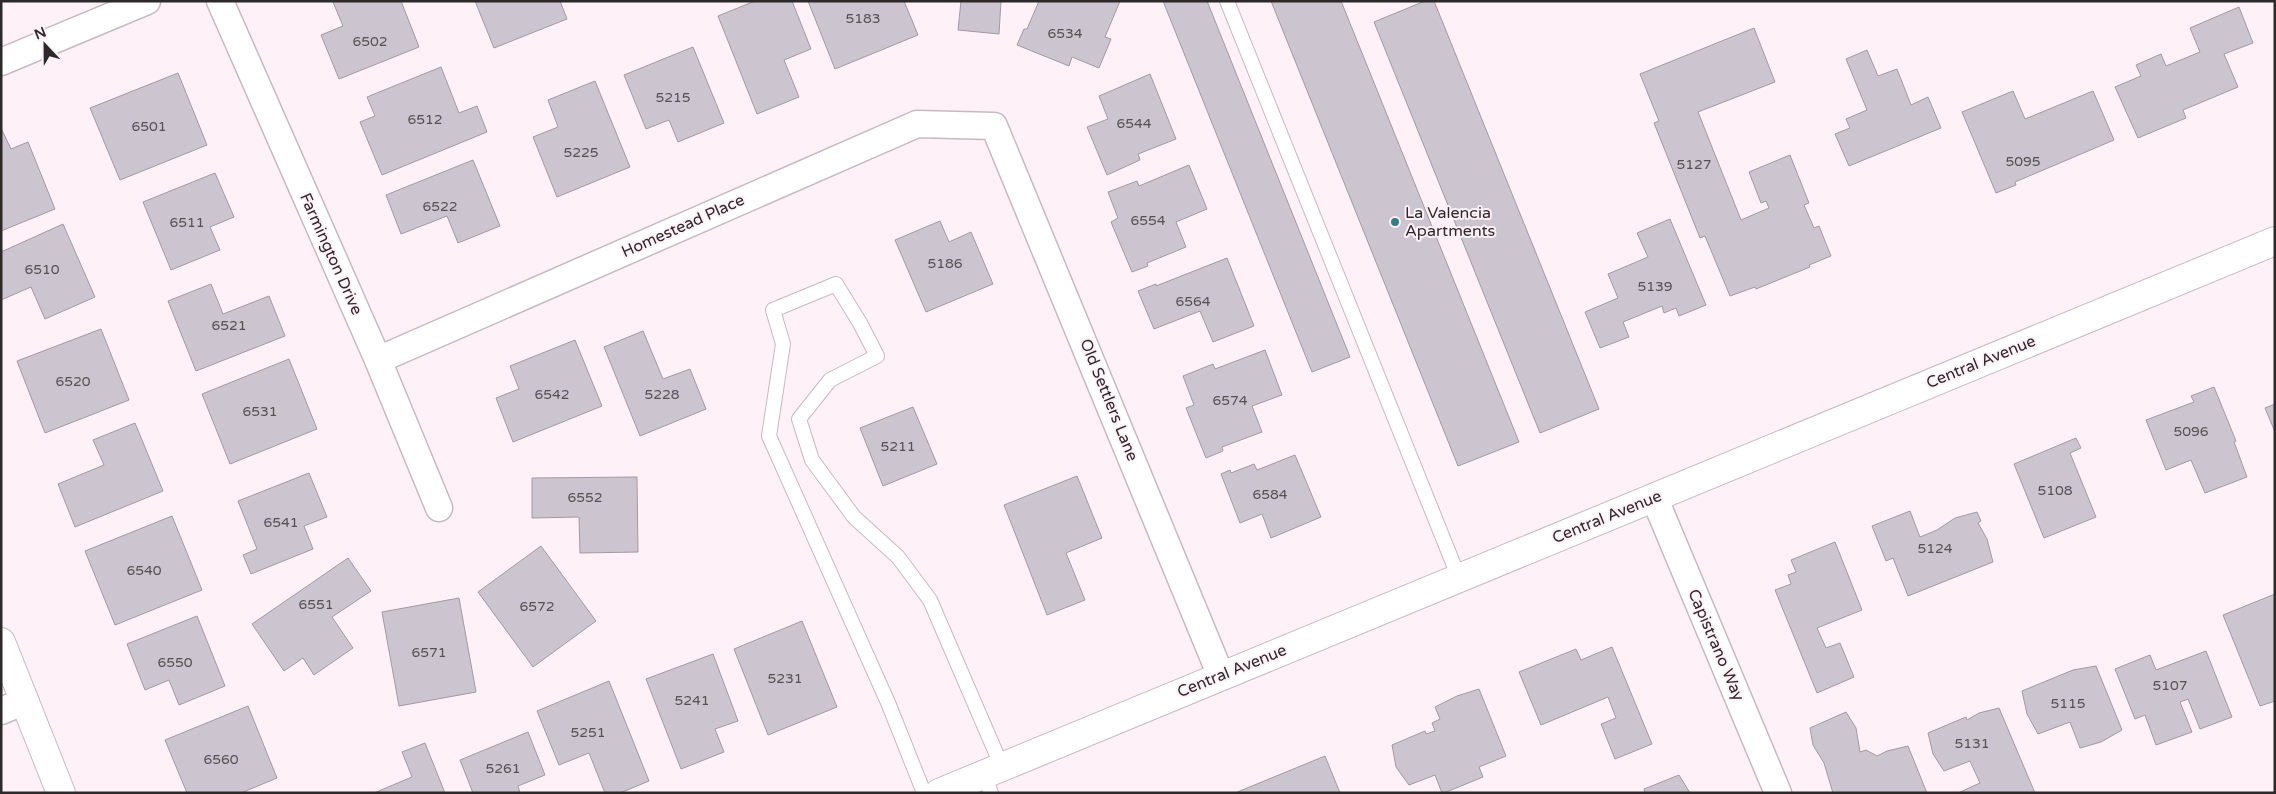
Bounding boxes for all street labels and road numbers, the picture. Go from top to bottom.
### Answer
street label: Farmington Drive [295,190,367,318]
street label: Homestead Place [618,190,748,262]
street label: Central Avenue [1923,331,2039,393]
street label: Old Settlers Lane [1075,336,1143,464]
street label: Central Avenue [1549,486,1665,548]
street label: Capistrano Way [1683,586,1749,704]
street label: Central Avenue [1174,640,1290,702]

